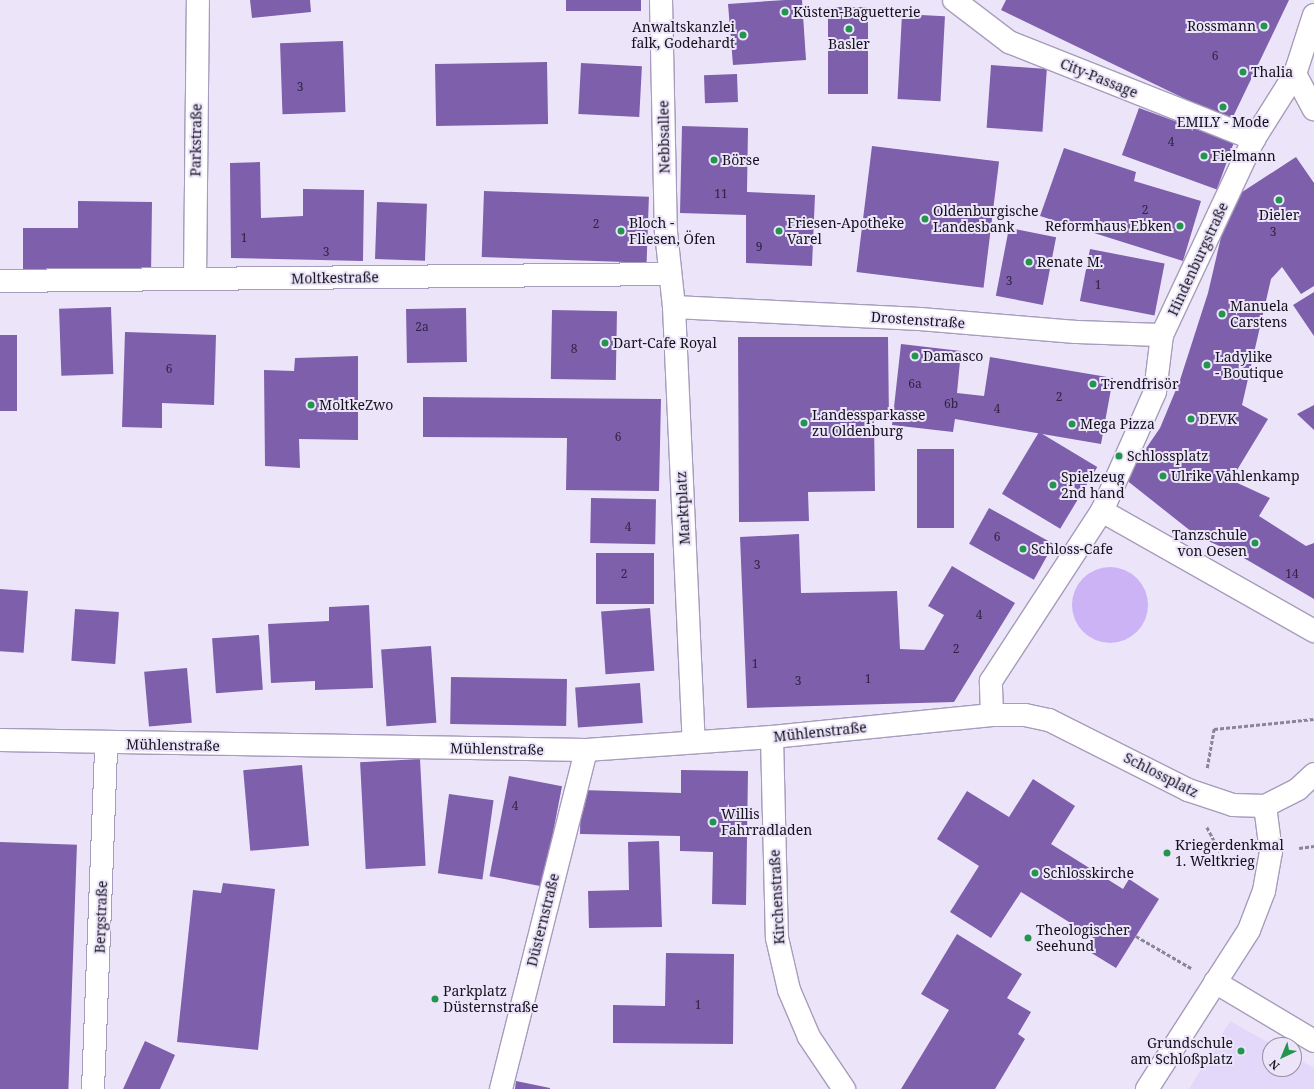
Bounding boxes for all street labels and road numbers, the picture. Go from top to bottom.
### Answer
street label: City-Passage [1058,55,1140,101]
street label: Nebbsallee [655,100,673,174]
street label: Parkstraße [187,103,205,177]
street label: Hindenburgstraße [1164,200,1232,318]
street label: Moltkestraße [291,269,379,287]
street label: Drostenstraße [870,308,966,332]
street label: Marktplatz [673,471,693,545]
street label: Mühlenstraße [772,719,868,745]
street label: Mühlenstraße [126,736,220,754]
street label: Mühlenstraße [450,740,544,758]
street label: Schlossplatz [1121,749,1201,801]
street label: Kirchenstraße [766,849,788,945]
street label: Düsternstraße [523,872,563,968]
street label: Bergstraße [91,880,111,954]

